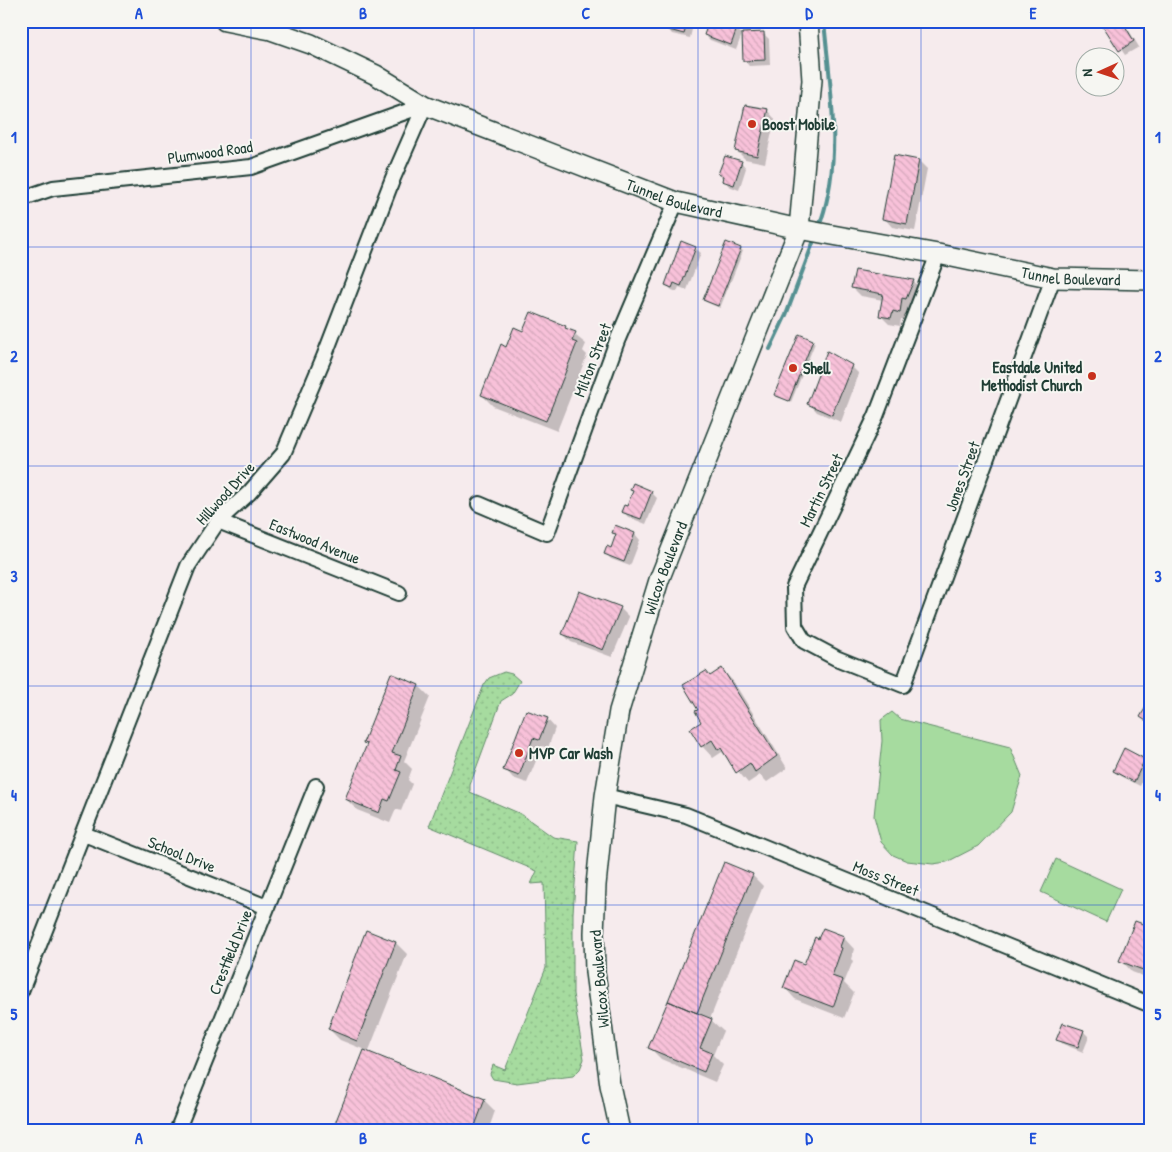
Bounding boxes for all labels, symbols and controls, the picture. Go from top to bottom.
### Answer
text: A [135,2,143,24]
text: B [359,2,367,24]
text: C [582,2,591,24]
text: D [805,2,813,24]
text: E [1029,2,1037,24]
north arrow [1074,48,1124,98]
text: N [1077,68,1096,77]
place label: Boost Mobile [762,113,836,135]
marker: Boost Mobile [746,118,758,130]
text: 1 [11,126,17,148]
text: 1 [1155,126,1161,148]
street label: Plumwood Road [166,135,254,169]
street label: Tunnel Boulevard [623,173,724,223]
street label: Tunnel Boulevard [1019,261,1120,290]
street label: Milton Street [568,319,616,400]
text: 2 [10,345,18,367]
text: 2 [1154,345,1162,367]
place label: Eastdale United Methodist Church [981,356,1083,396]
place label: Shell [803,357,831,379]
marker: Shell [787,362,799,374]
marker: Eastdale United Methodist Church [1086,370,1098,382]
street label: Jones Street [939,437,985,514]
street label: Martin Street [794,449,848,530]
street label: Hillwood Drive [191,456,260,529]
street label: Eastwood Avenue [266,513,364,569]
street label: Wilcox Boulevard [638,518,692,617]
text: 3 [10,565,18,587]
text: 3 [1154,565,1162,587]
place label: MVP Car Wash [529,742,613,764]
marker: MVP Car Wash [513,747,525,759]
text: 4 [11,784,17,806]
text: 4 [1155,784,1161,806]
street label: School Drive [145,830,220,878]
street label: Moss Street [850,855,923,901]
street label: Crestfield Drive [203,906,257,998]
street label: Wilcox Boulevard [584,929,614,1029]
text: 5 [11,1003,18,1025]
text: 5 [1155,1003,1162,1025]
text: A [135,1127,143,1149]
text: B [359,1127,367,1149]
text: C [582,1127,591,1149]
text: D [805,1127,813,1149]
text: E [1029,1127,1037,1149]

